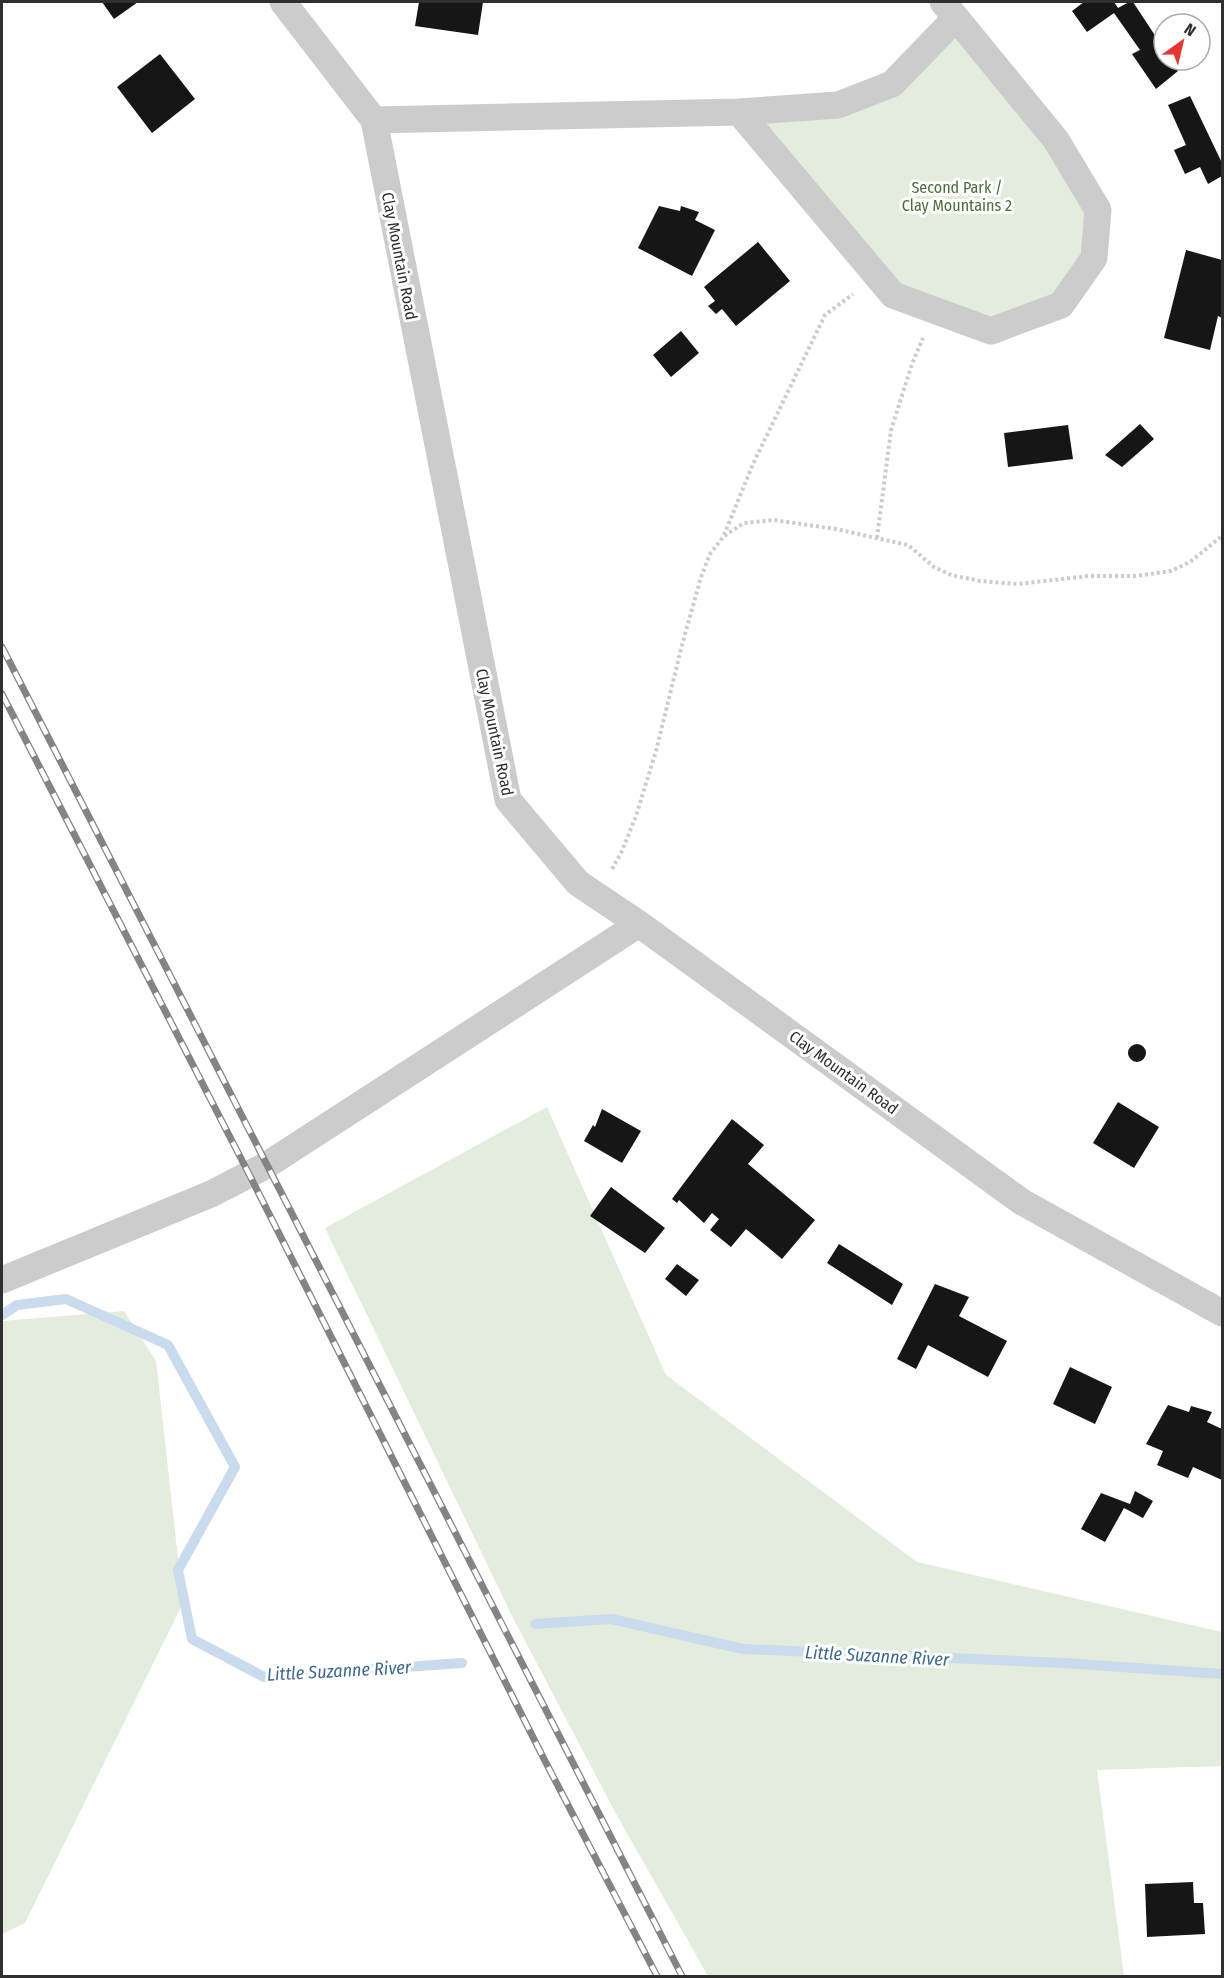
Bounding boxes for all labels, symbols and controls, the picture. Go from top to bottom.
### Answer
north arrow [1152,12,1212,72]
text: N [1181,19,1199,41]
park label: Second Park / Clay Mountains 2 [902,178,1012,215]
street label: Clay Mountain Road [378,191,421,321]
street label: Clay Mountain Road [472,667,517,797]
street label: Clay Mountain Road [786,1027,902,1118]
water label: Little Suzanne River [804,1641,950,1671]
water label: Little Suzanne River [266,1656,412,1686]

